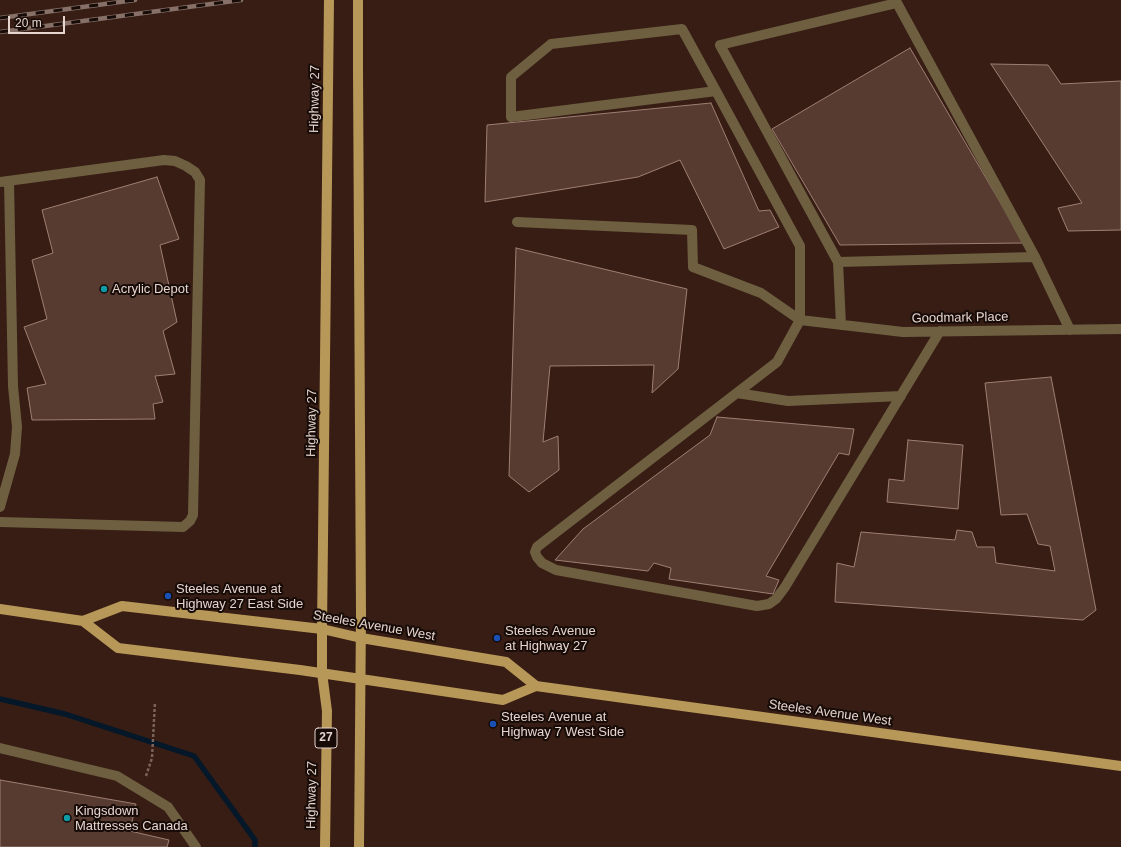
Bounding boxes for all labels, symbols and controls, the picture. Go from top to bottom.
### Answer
scale bar [10,8,67,34]
text: 20 m [15,16,42,30]
street label: Highway 27 [307,65,323,133]
place label: Acrylic Depot [112,281,189,297]
marker: Acrylic Depot [99,284,109,294]
street label: Goodmark Place [911,309,1009,327]
street label: Highway 27 [304,389,320,457]
place label: Steeles Avenue at Highway 27 East Side [176,581,303,612]
marker: Steeles Avenue at Highway 27 East Side [163,591,173,601]
street label: Steeles Avenue West [312,608,436,644]
place label: Steeles Avenue at Highway 27 [505,623,596,654]
marker: Steeles Avenue at Highway 27 [492,633,502,643]
street label: Steeles Avenue West [768,697,892,729]
place label: Steeles Avenue at Highway 7 West Side [501,709,624,740]
marker: Steeles Avenue at Highway 7 West Side [488,719,498,729]
road number: 27 [315,728,337,748]
street label: Highway 27 [304,761,320,829]
place label: Kingsdown Mattresses Canada [75,803,188,834]
marker: Kingsdown Mattresses Canada [62,813,72,823]

